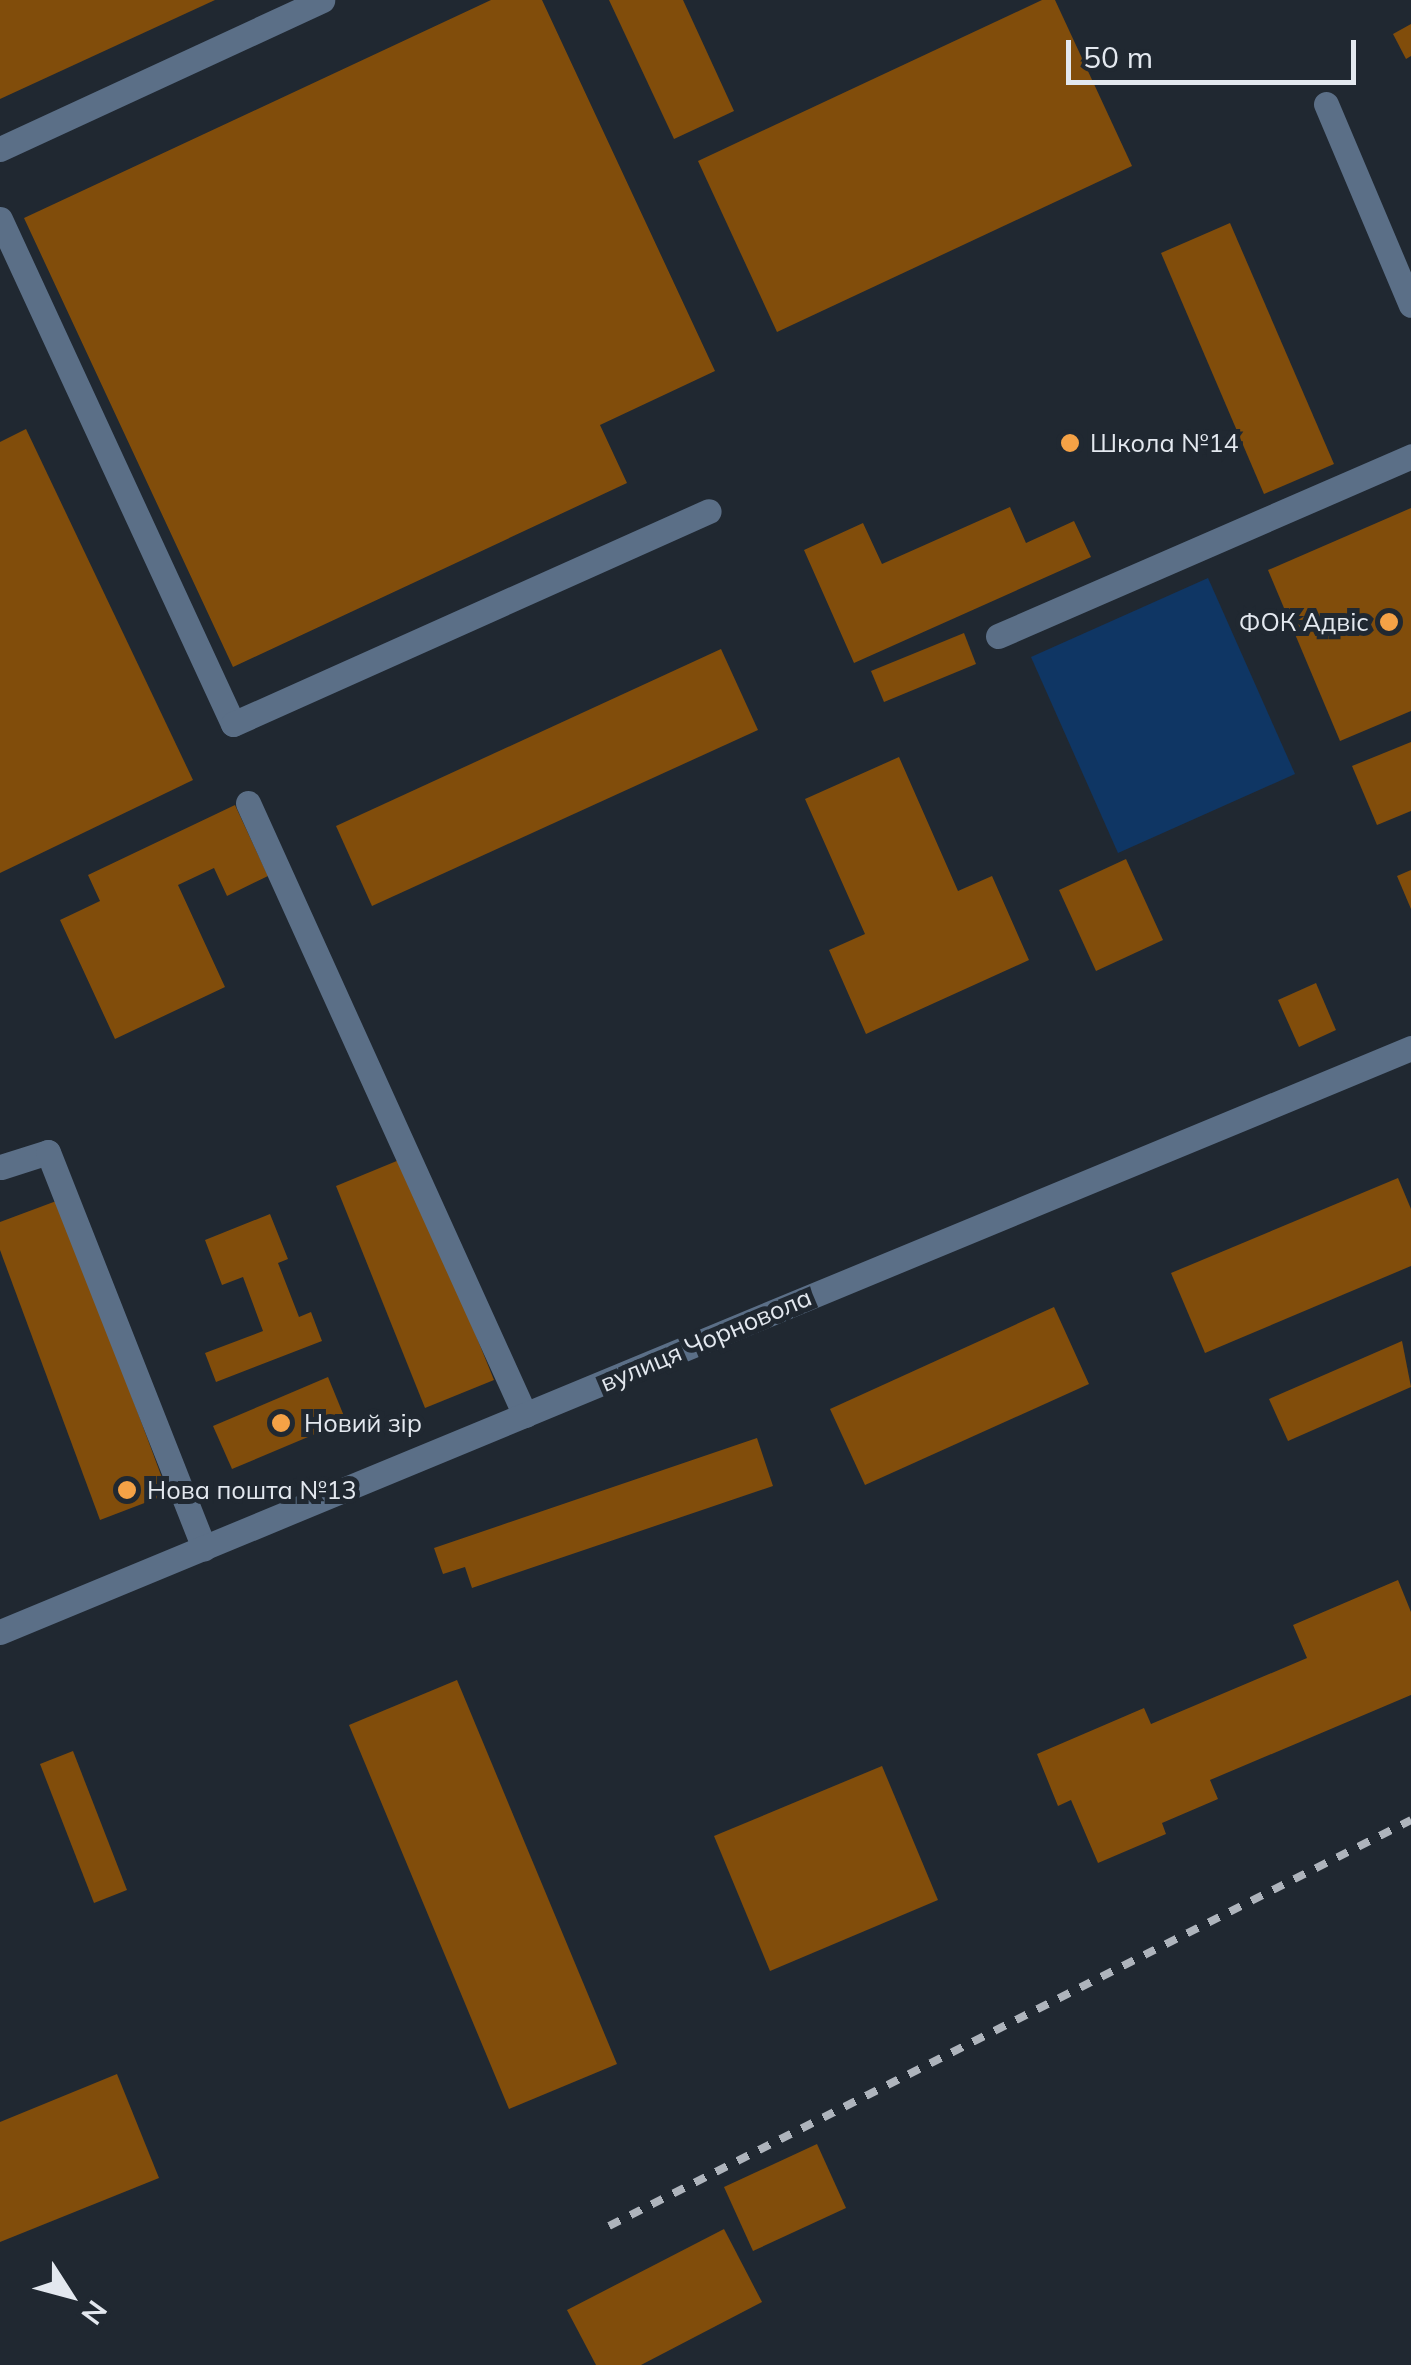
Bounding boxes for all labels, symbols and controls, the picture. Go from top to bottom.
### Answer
scale bar [1071,20,1361,82]
text: 50 m [1083,38,1153,76]
place label: Школа №14 [1090,428,1238,458]
marker: Школа №14 [1059,432,1081,454]
place label: ФОК Адвіс [1239,607,1369,637]
marker: ФОК Адвіс [1378,611,1400,633]
street label: вулиця Чорновола [596,1282,816,1398]
place label: Новий зір [304,1408,422,1438]
marker: Новий зір [268,1410,294,1436]
place label: Нова пошта №13 [147,1475,357,1505]
marker: Нова пошта №13 [116,1479,138,1501]
north arrow [20,2245,120,2345]
text: N [74,2294,115,2332]

